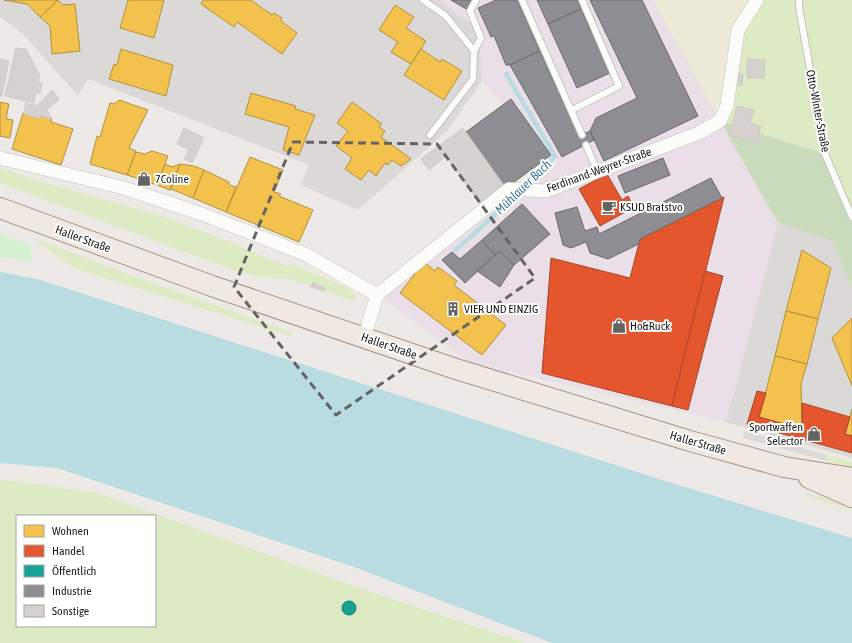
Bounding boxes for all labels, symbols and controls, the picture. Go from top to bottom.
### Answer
street label: Otto-Winter-Straße [803,69,833,153]
street label: Ferdinand-Weyrer-Straße [545,145,653,195]
water label: Mühlauer Bach [492,156,554,217]
shop icon: 7Coline [136,171,152,187]
place label: 7Coline [155,172,189,186]
cafe icon: KSUD Bratstvo [601,199,617,215]
place label: KSUD Bratstvo [620,200,683,214]
street label: Haller Straße [53,223,113,255]
building icon: VIER UND EINZIG [445,301,461,317]
place label: VIER UND EINZIG [464,302,538,316]
shop icon: Ho&Ruck [611,318,627,334]
place label: Ho&Ruck [630,319,671,333]
street label: Haller Straße [359,330,419,362]
place label: Sportwaffen Selector [749,420,803,448]
shop icon: Sportwaffen Selector [806,426,822,442]
street label: Haller Straße [668,428,728,458]
legend [16,515,156,627]
text: Wohnen [52,524,89,538]
text: Handel [52,544,86,558]
text: Öffentlich [52,564,96,578]
text: Industrie [52,584,92,598]
text: Sonstige [52,604,89,618]

